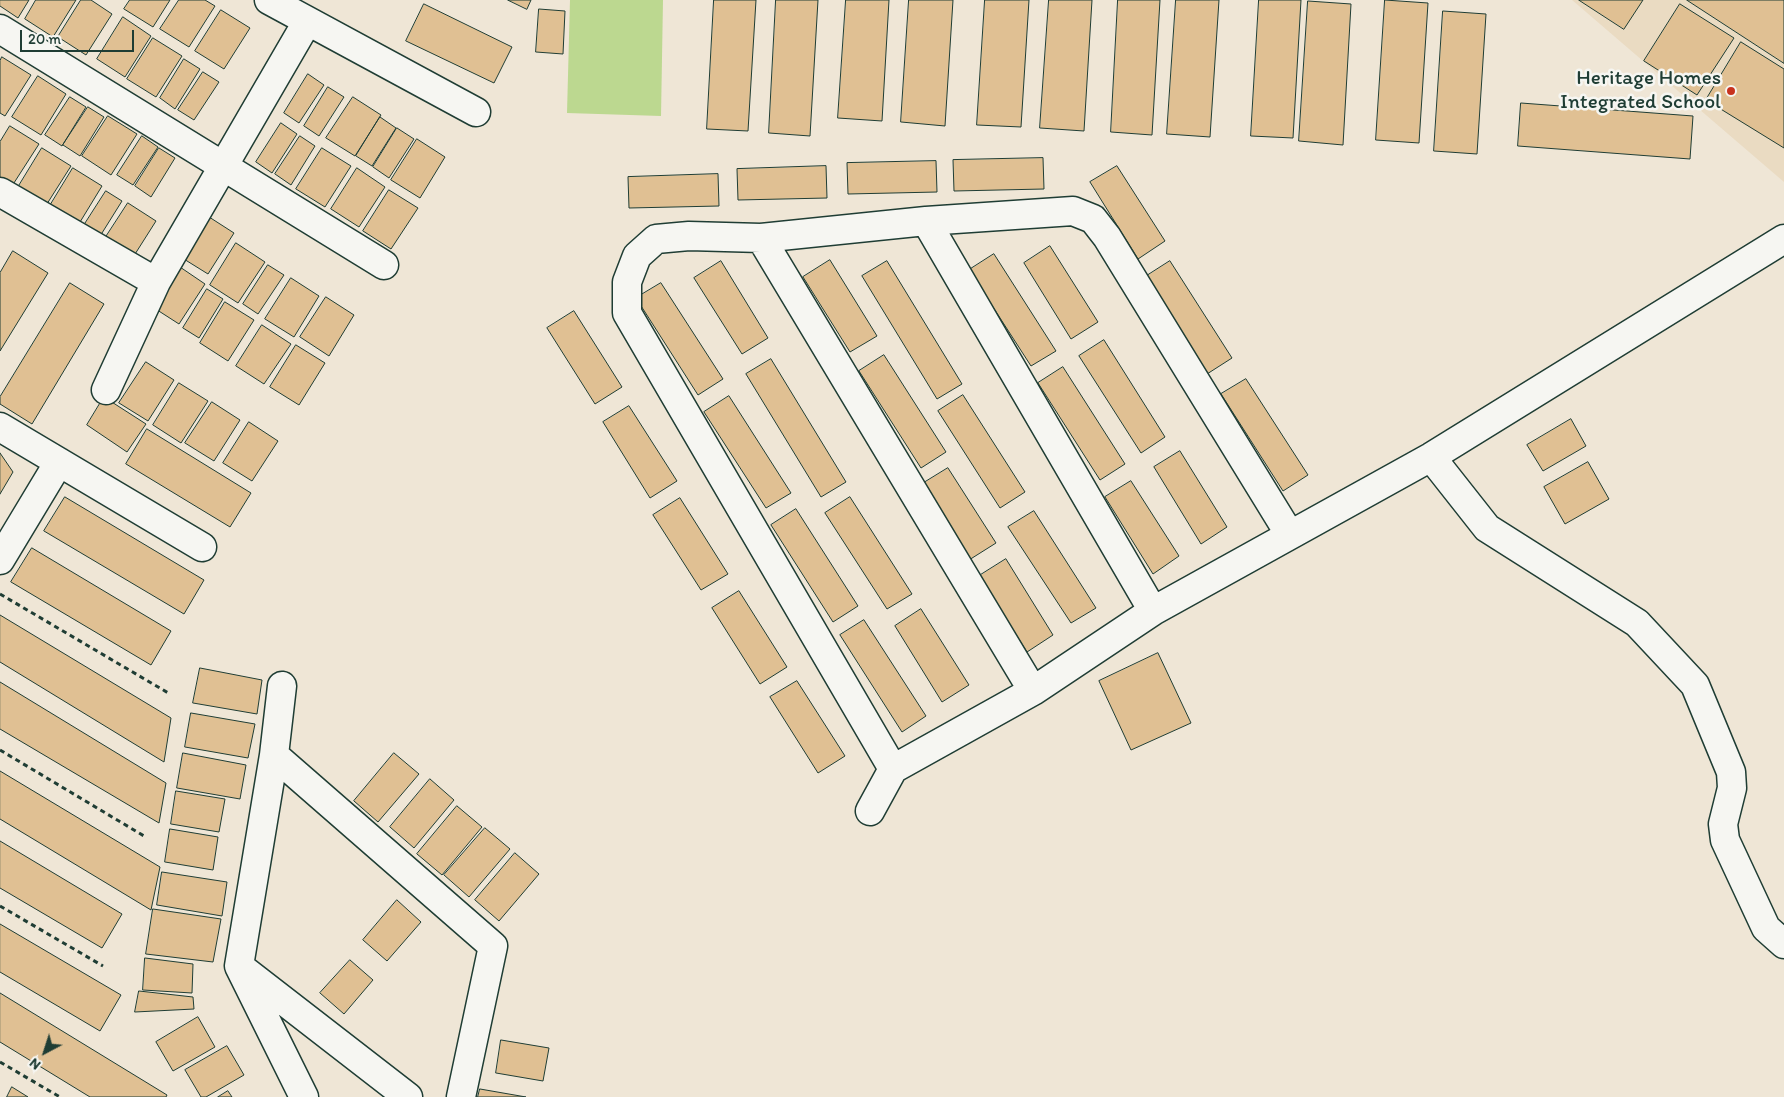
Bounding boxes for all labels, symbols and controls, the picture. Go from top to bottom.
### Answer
scale bar [22,20,136,52]
text: 20 m [28,30,61,48]
place label: Heritage Homes Integrated School [1560,66,1721,116]
marker: Heritage Homes Integrated School [1725,85,1737,97]
north arrow [20,1027,70,1077]
text: N [26,1054,44,1073]

